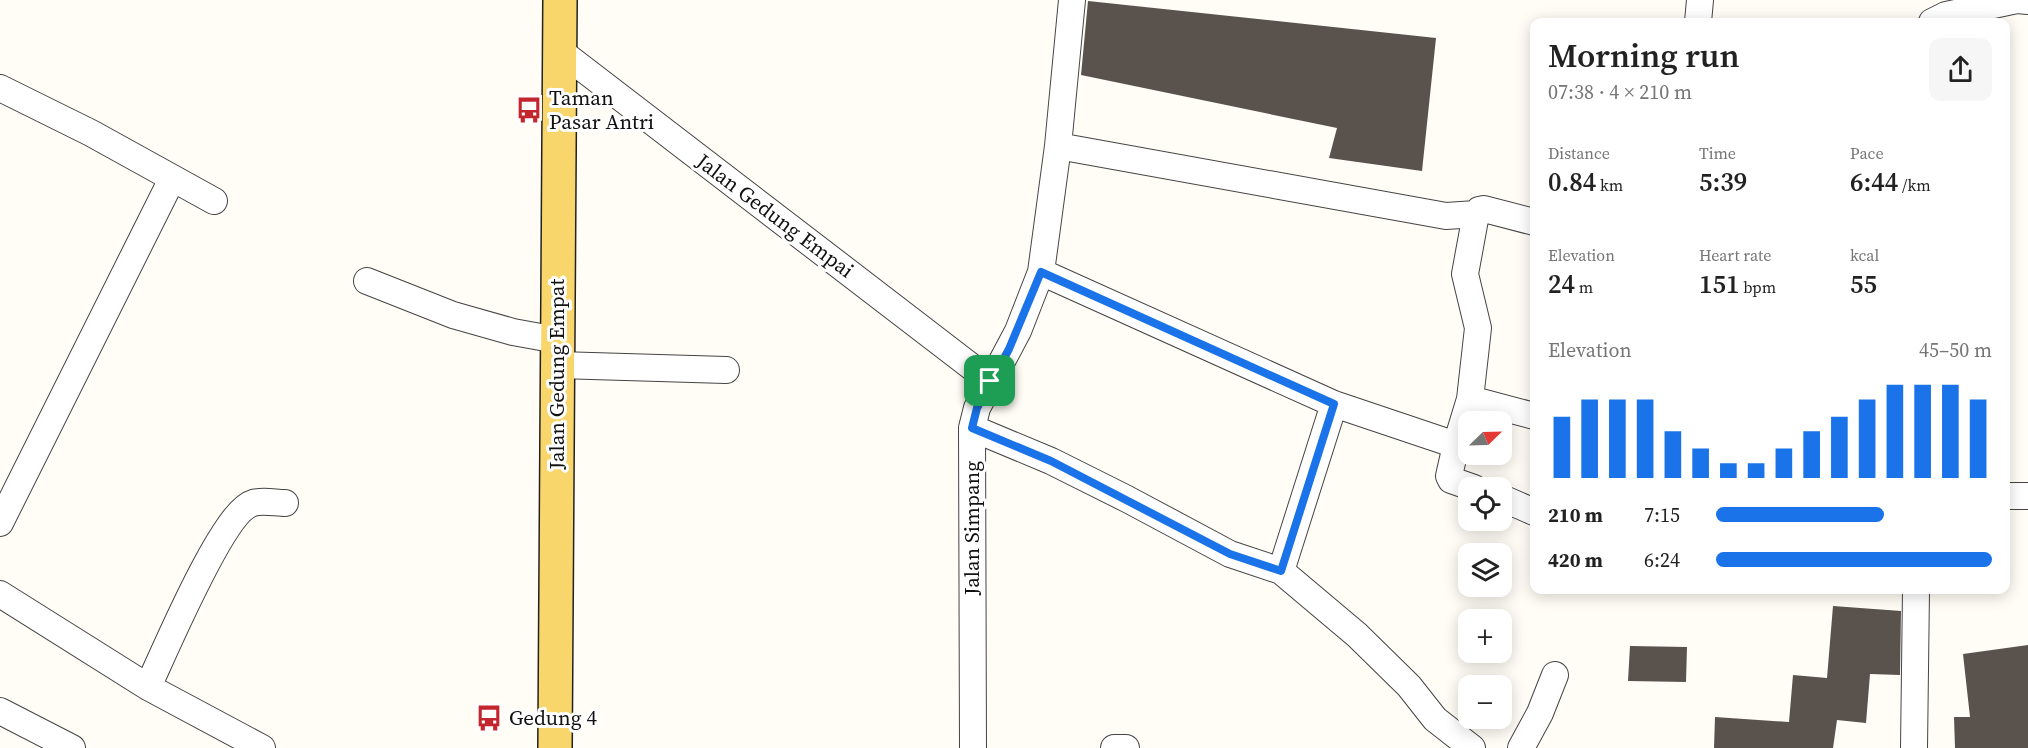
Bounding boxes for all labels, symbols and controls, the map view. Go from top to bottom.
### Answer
text: Morning run [1548,33,1740,78]
button: share [1929,38,1992,101]
text: 07:38 · 4 × 210 m [1548,78,1692,106]
place label: Taman Pasar Antri [549,83,654,136]
bus stop icon: Taman Pasar Antri [514,95,544,125]
text: Distance [1548,142,1610,164]
text: Time [1699,142,1736,164]
text: Pace [1850,142,1884,164]
street label: Jalan Gedung Empai [690,146,860,284]
text: 0.84 [1548,164,1596,200]
text: 5:39 [1699,164,1747,200]
text: 6:44 [1850,164,1898,200]
text: km [1596,174,1623,196]
text: /km [1898,174,1931,196]
text: Elevation [1548,244,1615,266]
text: Heart rate [1699,244,1771,266]
text: kcal [1850,244,1879,266]
text: 24 [1548,266,1575,302]
text: 151 [1699,266,1740,302]
text: 55 [1850,266,1877,302]
text: m [1575,276,1593,298]
text: bpm [1740,276,1776,298]
street label: Jalan Gedung Empat [542,278,571,470]
text: Elevation [1548,336,1632,364]
text: 45–50 m [1919,336,1992,364]
pin [964,355,1015,406]
icon: arrive [973,364,1006,397]
north arrow [1458,411,1512,465]
map controls [1458,411,1512,729]
street label: Jalan Simpang [957,461,986,596]
button: locate [1458,477,1512,531]
text: 210 m [1548,501,1603,529]
text: 7:15 [1644,501,1680,529]
button: layers [1458,543,1512,597]
text: 420 m [1548,546,1603,574]
text: 6:24 [1644,546,1680,574]
button: + [1458,609,1512,663]
button: − [1458,675,1512,729]
bus stop icon: Gedung 4 [474,703,504,733]
place label: Gedung 4 [509,703,597,732]

